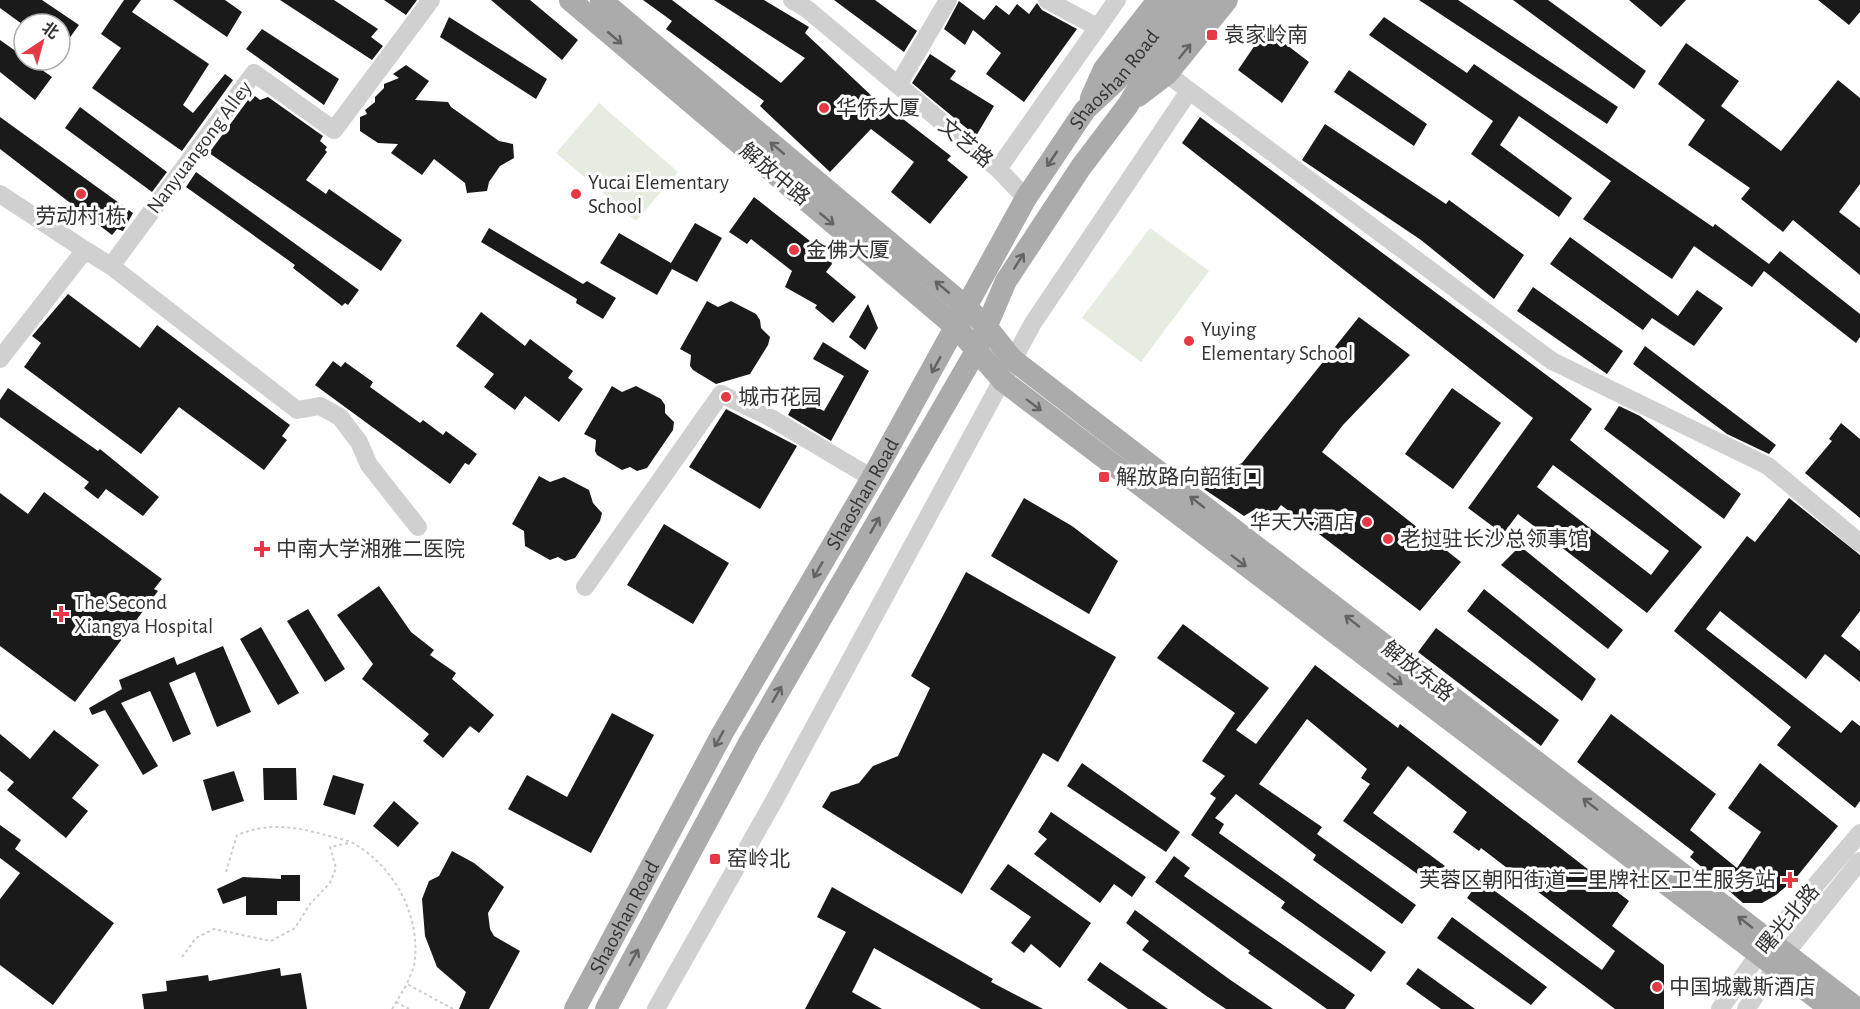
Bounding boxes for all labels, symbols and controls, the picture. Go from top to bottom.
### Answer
north arrow [12,12,72,72]
text: 北 [39,19,62,42]
place label: 袁家岭南 [1224,24,1308,46]
street label: Shaoshan Road [1065,26,1163,133]
marker: 袁家岭南 [1205,28,1219,42]
one-way arrow [607,31,622,45]
one-way arrow [1179,43,1192,59]
street label: Nanyuangong Alley [143,77,256,217]
place label: 华侨大厦 [836,97,920,119]
marker: 华侨大厦 [817,101,831,115]
street label: 文艺路 [935,114,997,172]
street label: 解放中路 [736,139,814,209]
one-way arrow [770,141,785,155]
one-way arrow [1046,150,1058,167]
place label: Yucai Elementary School [588,172,729,217]
marker: 劳动村1栋 [74,187,88,201]
marker: Yucai Elementary School [569,187,583,201]
place label: 劳动村1栋 [35,205,127,227]
one-way arrow [819,212,835,225]
place label: 金佛大厦 [806,239,890,261]
marker: 金佛大厦 [787,243,801,257]
one-way arrow [1013,253,1025,270]
one-way arrow [935,280,950,294]
place label: Yuying Elementary School [1201,319,1353,364]
marker: Yuying Elementary School [1182,334,1196,348]
one-way arrow [930,356,942,373]
place label: 城市花园 [738,386,822,408]
marker: 城市花园 [719,390,733,404]
one-way arrow [1025,399,1041,411]
street label: Shaoshan Road [822,435,903,553]
place label: 解放路向韶街口 [1116,466,1263,488]
marker: 解放路向韶街口 [1097,470,1111,484]
one-way arrow [1190,496,1206,508]
place label: 华天大酒店 [1250,511,1355,533]
marker: 华天大酒店 [1360,515,1374,529]
one-way arrow [869,517,881,534]
place label: 老挝驻长沙总领事馆 [1400,528,1589,550]
marker: 老挝驻长沙总领事馆 [1381,532,1395,546]
place label: 中南大学湘雅二医院 [276,538,465,560]
marker: 中南大学湘雅二医院 [253,540,271,558]
one-way arrow [1231,555,1247,567]
one-way arrow [811,562,823,579]
place label: The Second Xiangya Hospital [74,592,213,637]
marker: The Second Xiangya Hospital [52,605,70,623]
one-way arrow [1344,614,1360,627]
street label: 解放东路 [1378,636,1458,706]
one-way arrow [1386,672,1402,685]
one-way arrow [772,686,784,703]
one-way arrow [713,730,725,747]
one-way arrow [1582,797,1598,810]
place label: 窑岭北 [727,848,790,870]
marker: 窑岭北 [708,852,722,866]
street label: Shaoshan Road [586,857,663,978]
place label: 芙蓉区朝阳街道二里牌社区卫生服务站 [1419,869,1776,891]
marker: 芙蓉区朝阳街道二里牌社区卫生服务站 [1781,871,1799,889]
street label: 曙光北路 [1753,880,1823,958]
one-way arrow [1737,916,1753,929]
one-way arrow [629,949,640,967]
place label: 中国城戴斯酒店 [1669,976,1816,998]
marker: 中国城戴斯酒店 [1650,980,1664,994]

